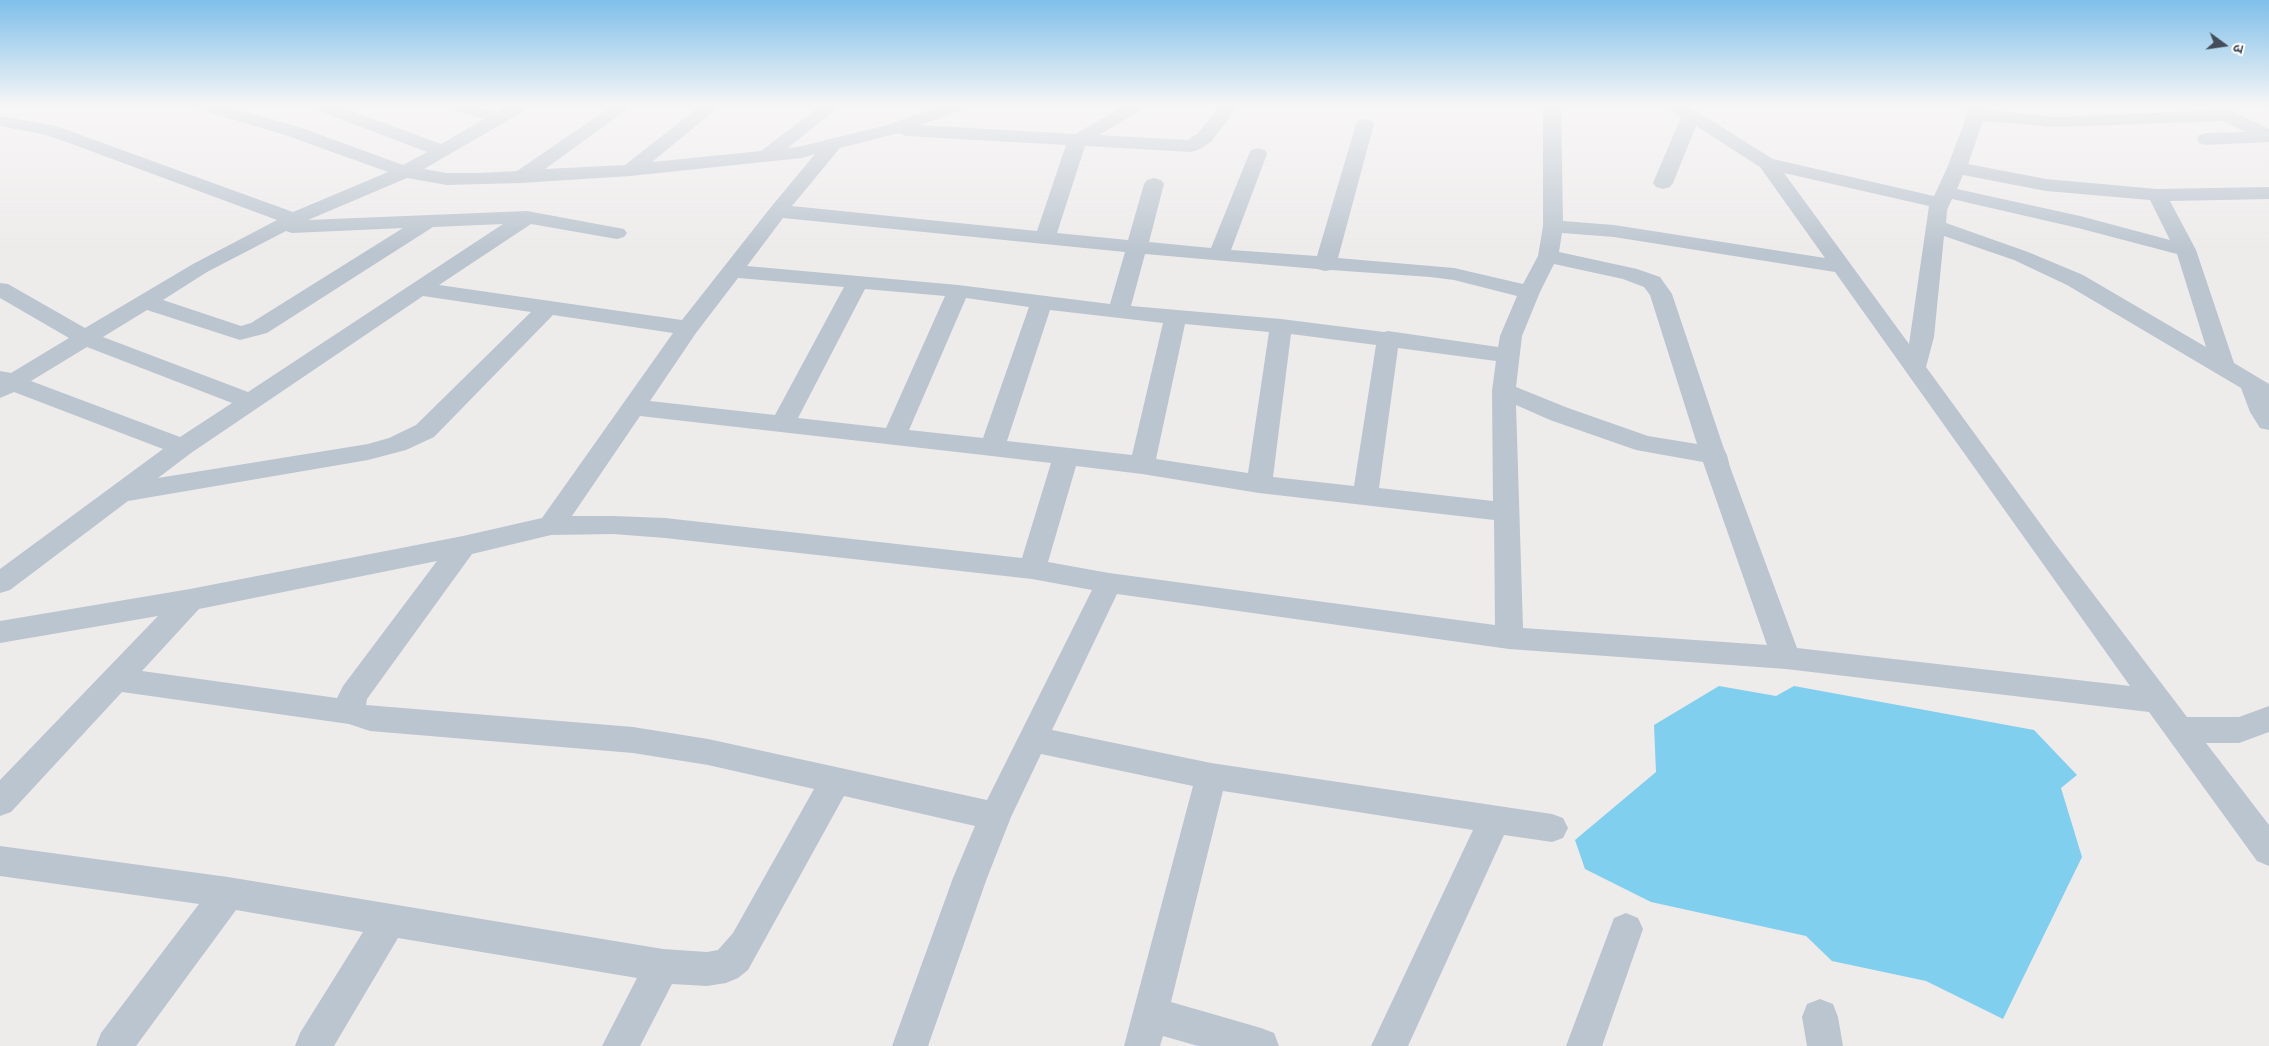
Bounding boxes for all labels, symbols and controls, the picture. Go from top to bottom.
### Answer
north arrow [2199,20,2249,70]
text: उ [2229,42,2248,55]

